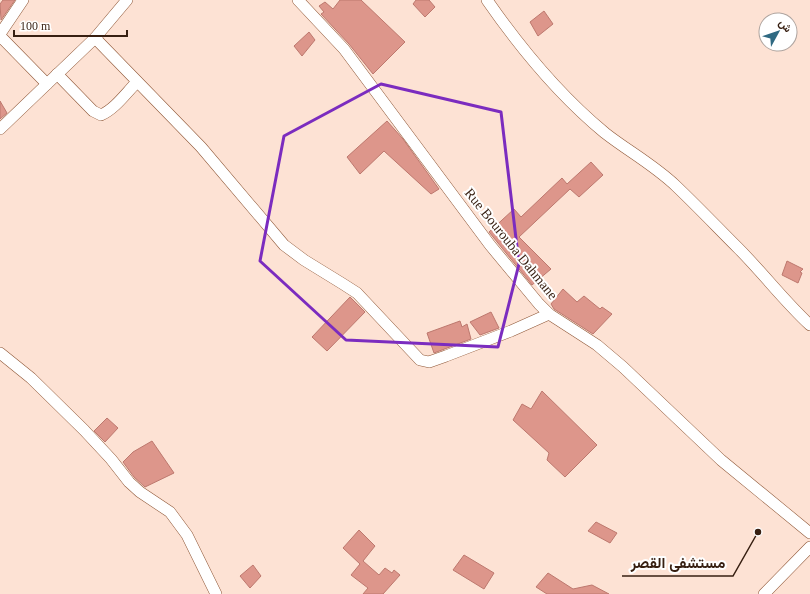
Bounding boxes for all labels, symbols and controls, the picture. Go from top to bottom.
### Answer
scale bar [14,12,127,38]
north arrow [758,12,798,52]
text: ش [776,17,795,35]
text: 100 m [20,19,51,33]
street label: Rue Bourouba Dahmane [462,185,560,303]
callout: مستشفى القصر [622,549,733,576]
text: مستشفى القصر [630,555,725,572]

